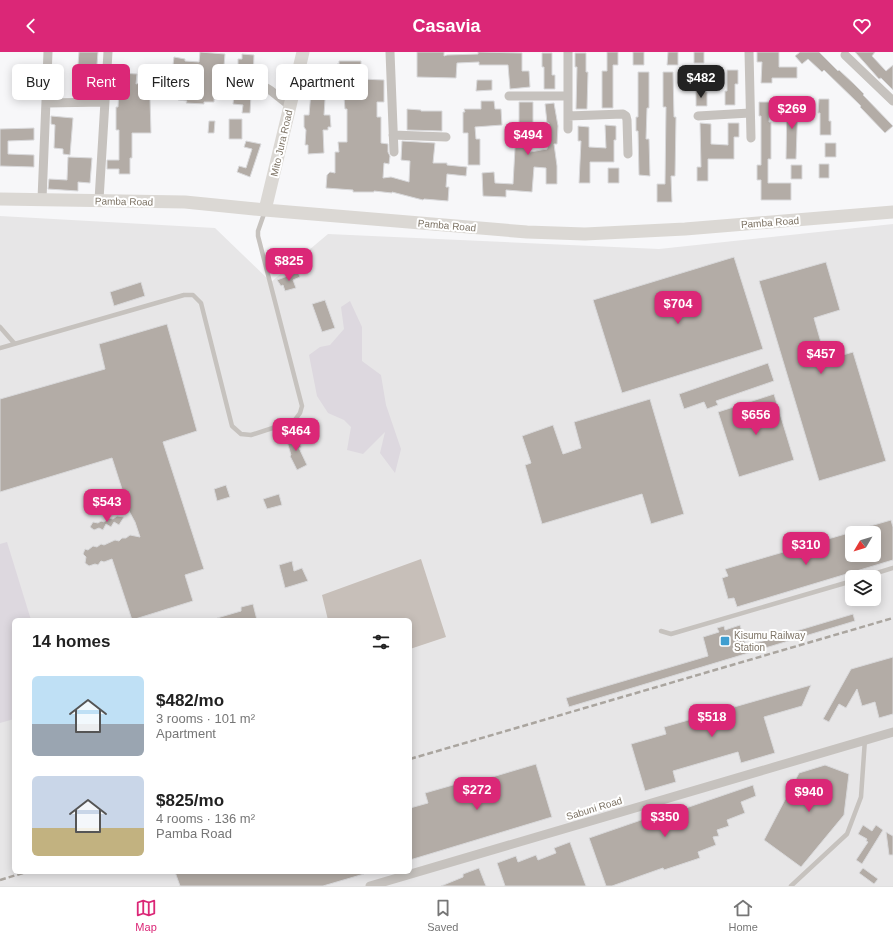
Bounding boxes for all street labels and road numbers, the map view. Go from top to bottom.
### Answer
street label: Mito Jura Road [269,109,294,177]
street label: Pamba Road [95,195,153,208]
street label: Pamba Road [741,215,800,230]
street label: Pamba Road [417,217,477,234]
street label: Sabuni Road [565,795,623,822]

